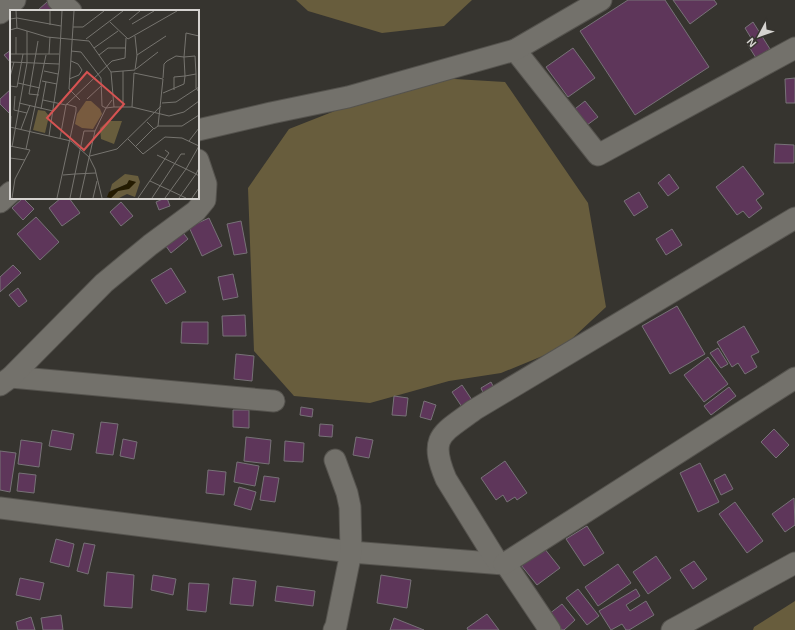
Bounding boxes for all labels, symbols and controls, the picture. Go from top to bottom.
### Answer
inset map [10,10,199,199]
north arrow [739,16,779,56]
text: N [744,36,759,49]

